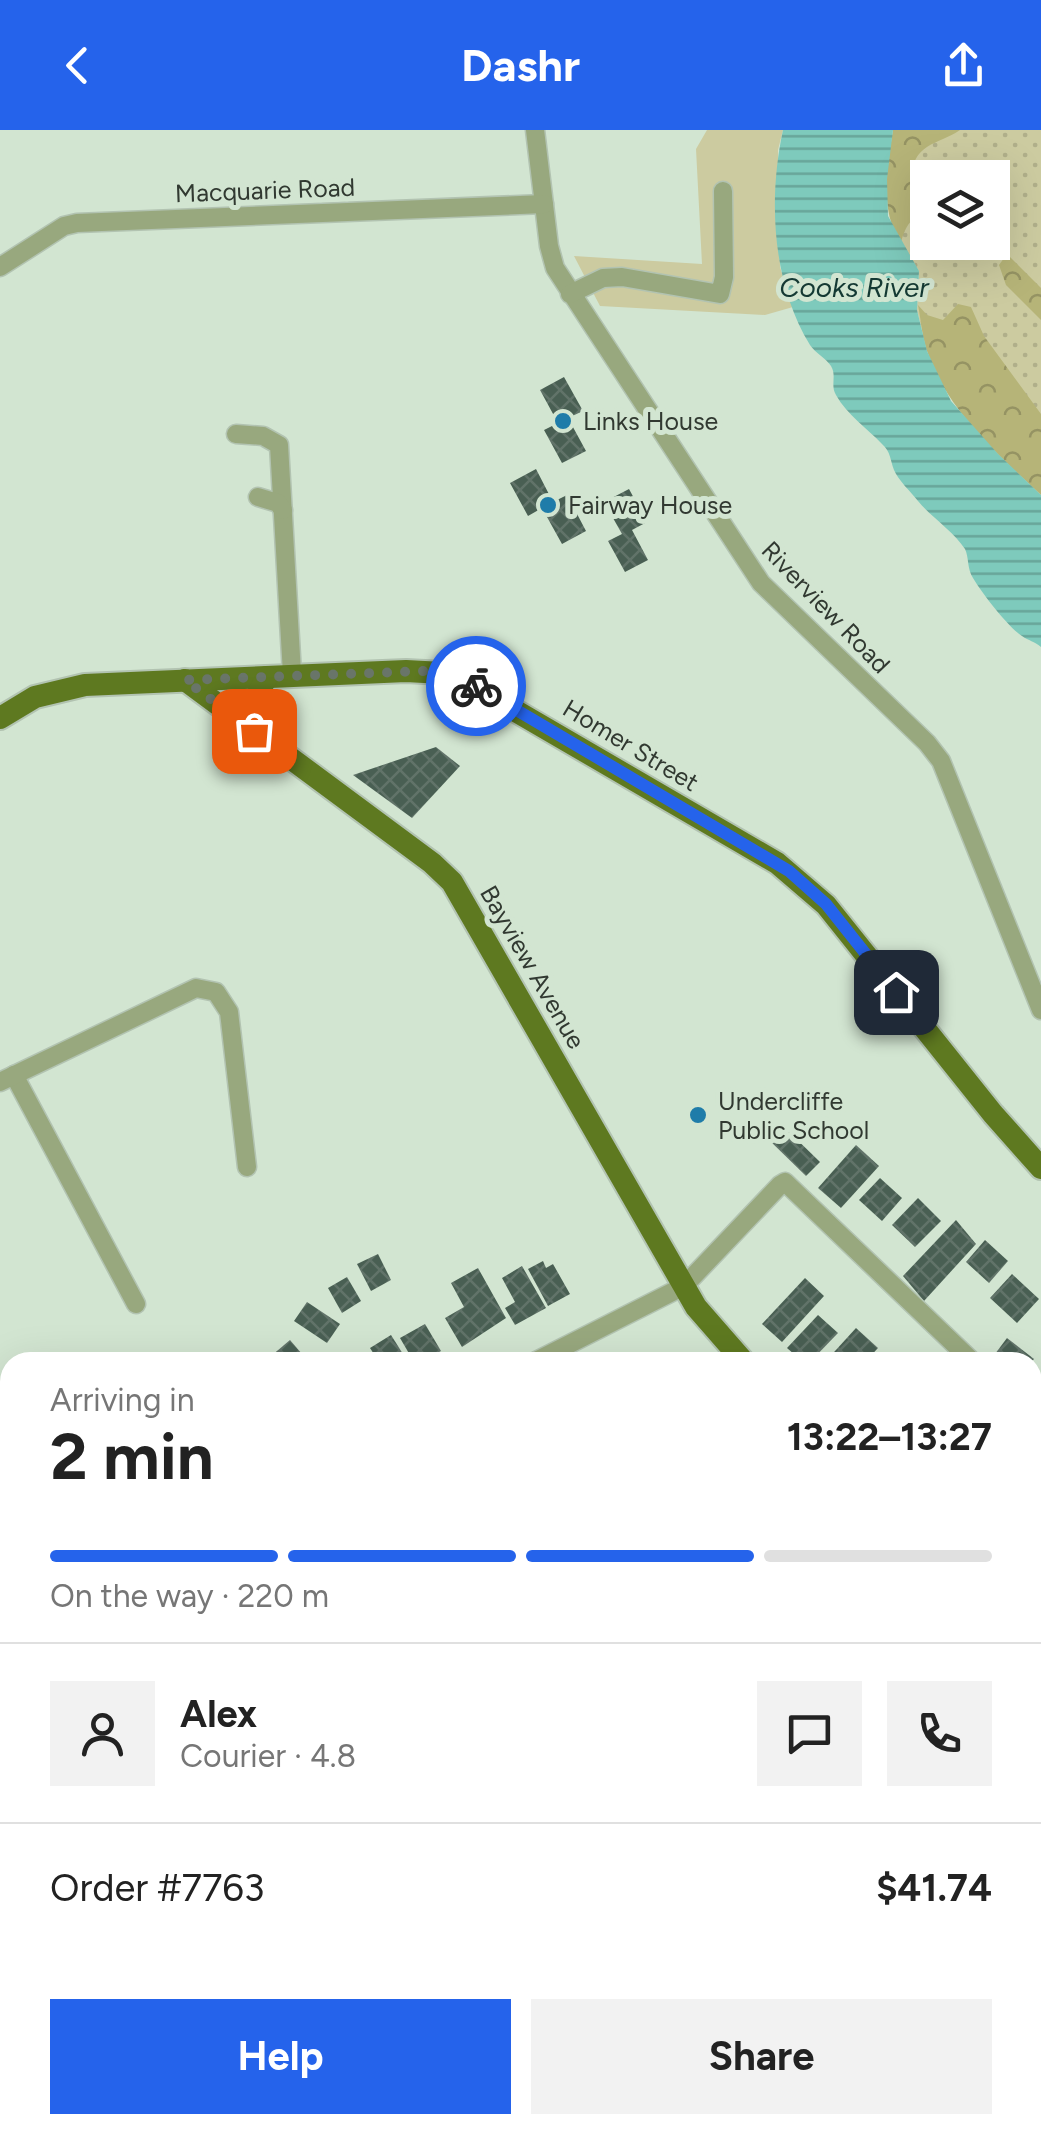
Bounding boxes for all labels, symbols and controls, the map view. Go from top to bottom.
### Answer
icon: back [50,38,105,93]
text: Dashr [461,38,580,92]
icon: share [936,38,991,93]
map controls [910,160,1010,260]
button: layers [910,160,1010,260]
street label: Macquarie Road [174,172,356,208]
water label: Cooks River [779,270,930,304]
place label: Links House [583,406,718,436]
marker: Links House [552,410,574,432]
place label: Fairway House [568,490,732,520]
marker: Fairway House [537,494,559,516]
street label: Riverview Road [756,535,896,679]
courier [426,636,526,736]
icon: bike [449,659,504,714]
pin [212,689,297,774]
street label: Homer Street [558,693,704,797]
icon: bag [227,704,282,759]
street label: Bayview Avenue [474,880,592,1054]
pin [854,950,939,1035]
icon: home [869,965,924,1020]
place label: Undercliffe Public School [718,1086,869,1145]
marker: Undercliffe Public School [687,1104,709,1126]
text: Arriving in [50,1381,195,1419]
text: 13:22–13:27 [787,1414,992,1460]
text: 2 min [50,1417,214,1495]
text: On the way · 220 m [50,1577,329,1615]
button: person [50,1681,155,1786]
button: chat [757,1681,862,1786]
button: phone [887,1681,992,1786]
text: Alex [180,1691,257,1737]
text: Courier · 4.8 [180,1737,356,1775]
text: Order #7763 [50,1865,264,1911]
text: $41.74 [876,1865,992,1911]
button: Help [50,1999,511,2114]
button: Share [531,1999,992,2114]

